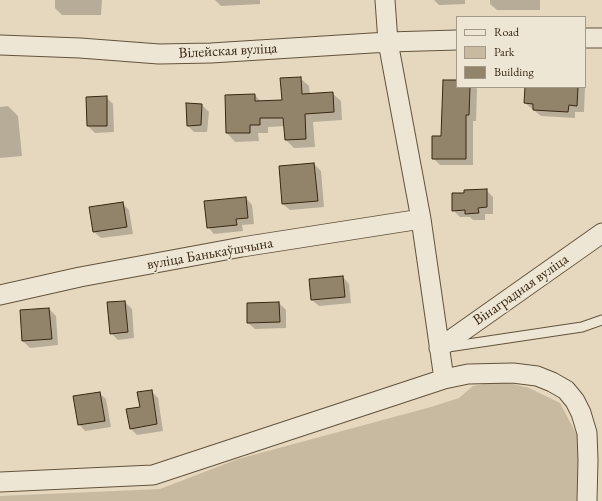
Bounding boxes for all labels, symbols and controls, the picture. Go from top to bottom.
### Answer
legend [456,16,586,88]
text: Road [494,24,519,40]
street label: Вілейская вуліца [178,39,278,63]
text: Park [494,44,514,60]
text: Building [494,64,534,80]
street label: вуліца Банькаўшчына [146,234,274,274]
street label: Вінаградная вуліца [470,250,572,330]

